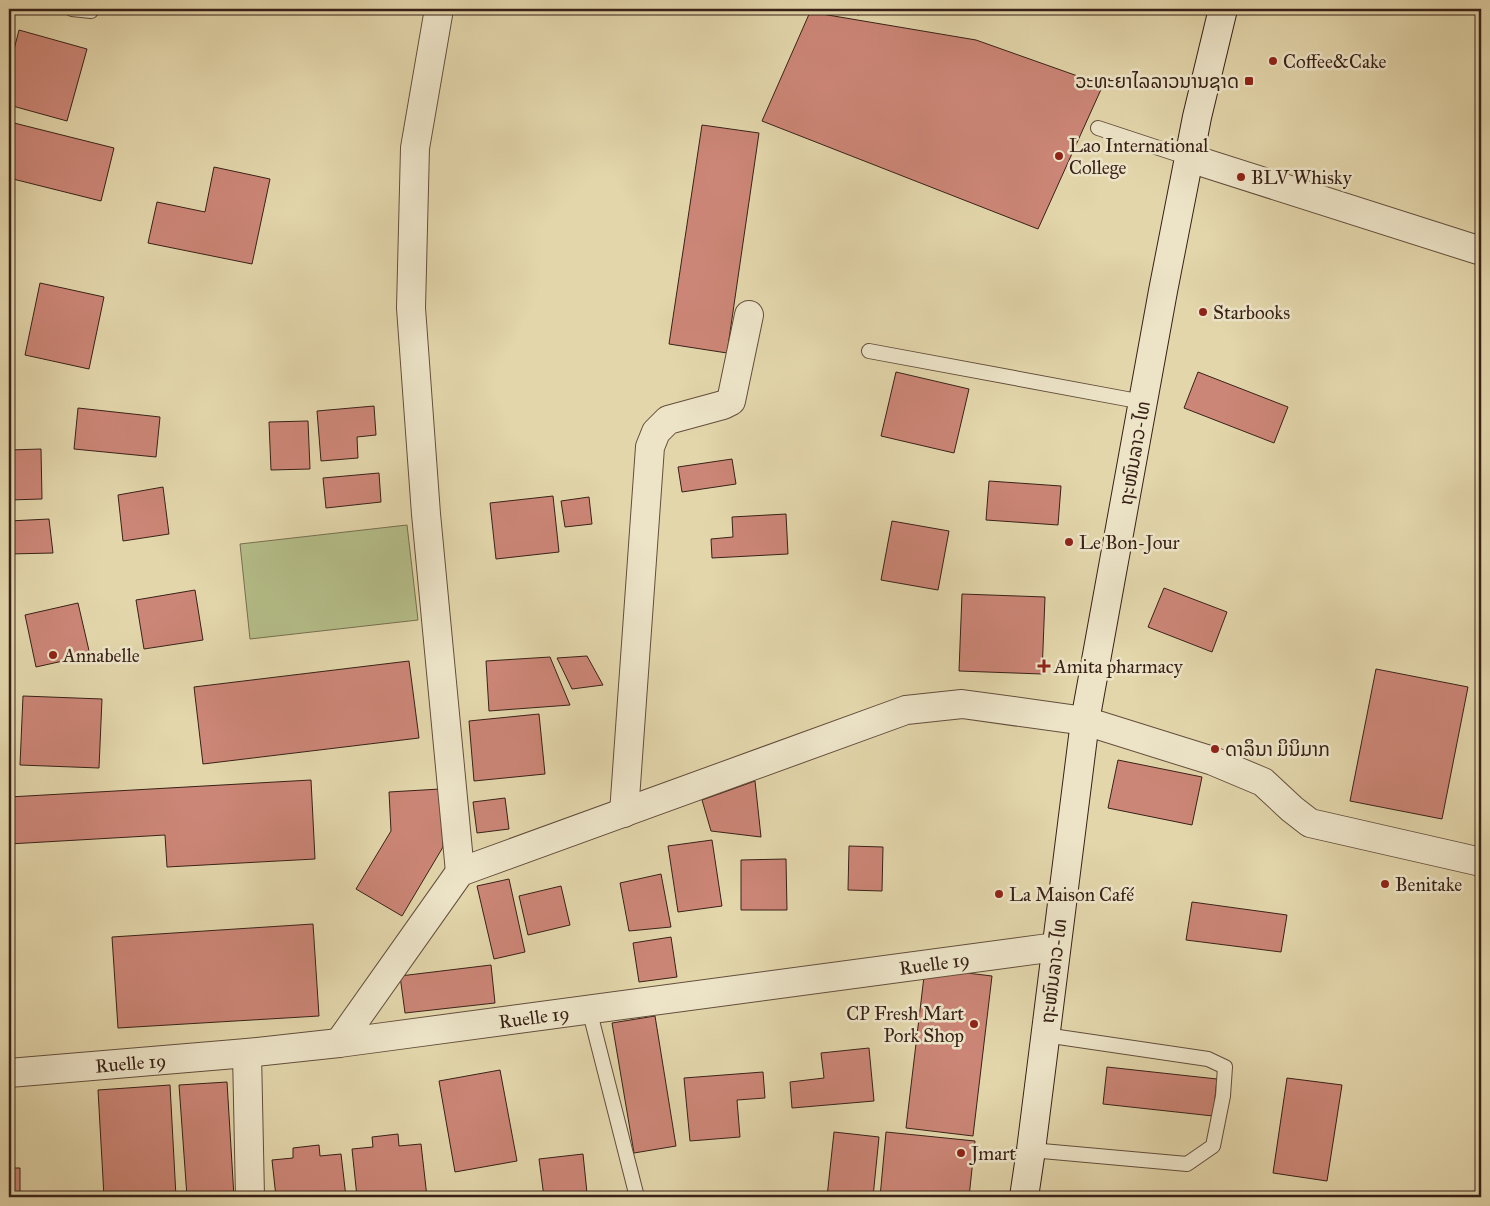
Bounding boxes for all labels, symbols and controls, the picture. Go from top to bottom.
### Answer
place label: Coffee&Cake [1283,50,1387,73]
marker: Coffee&Cake [1267,55,1279,67]
place label: ວະທະຍາໄລລາວນານຊາດ [1075,70,1239,93]
marker: ວະທະຍາໄລລາວນານຊາດ [1243,75,1255,87]
place label: Lao International College [1069,134,1209,180]
marker: Lao International College [1053,150,1065,162]
place label: BLV Whisky [1251,166,1353,189]
marker: BLV Whisky [1235,171,1247,183]
place label: Starbooks [1213,301,1290,324]
marker: Starbooks [1197,306,1209,318]
street label: ຖະໜົນລາວ-ໄທ [1114,399,1155,507]
place label: Le Bon-Jour [1079,531,1181,555]
marker: Le Bon-Jour [1063,536,1075,548]
place label: Annabelle [62,644,140,667]
marker: Annabelle [47,649,59,661]
place label: Amita pharmacy [1053,655,1184,678]
marker: Amita pharmacy [1038,660,1050,672]
place label: ດາລິນາ ມິນິມາກ [1225,738,1330,761]
marker: ດາລິນາ ມິນິມາກ [1209,743,1221,755]
place label: Benitake [1395,873,1462,896]
marker: Benitake [1379,878,1391,890]
place label: La Maison Café [1009,883,1134,906]
marker: La Maison Café [993,888,1005,900]
street label: ຖະໜົນລາວ-ໄທ [1036,917,1071,1025]
street label: Ruelle 19 [898,948,971,980]
street label: Ruelle 19 [497,1001,571,1034]
place label: CP Fresh Mart Pork Shop [846,1002,964,1047]
marker: CP Fresh Mart Pork Shop [968,1018,980,1030]
street label: Ruelle 19 [94,1049,167,1078]
place label: Jmart [969,1142,1016,1166]
marker: Jmart [955,1147,967,1159]

